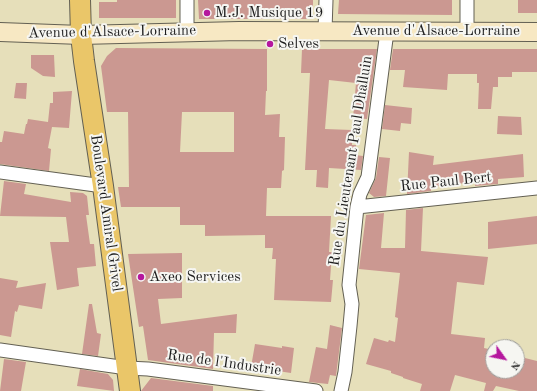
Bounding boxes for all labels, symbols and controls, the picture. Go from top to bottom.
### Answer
place label: M.J. Musique 19 [215,4,323,22]
marker: M.J. Musique 19 [202,8,212,18]
street label: Avenue d'Alsace-Lorraine [28,22,196,42]
street label: Avenue d'Alsace-Lorraine [352,22,520,40]
place label: Selves [278,35,319,53]
marker: Selves [265,39,275,49]
street label: Rue du Lieutenant Paul Dhalluin [325,54,377,268]
street label: Boulevard Amiral Grivel [86,133,126,293]
street label: Rue Paul Bert [399,168,493,196]
place label: Axeo Services [149,268,241,286]
marker: Axeo Services [136,272,146,282]
north arrow [485,339,525,379]
street label: Rue de l'Industrie [166,346,282,380]
text: N [508,359,522,372]

